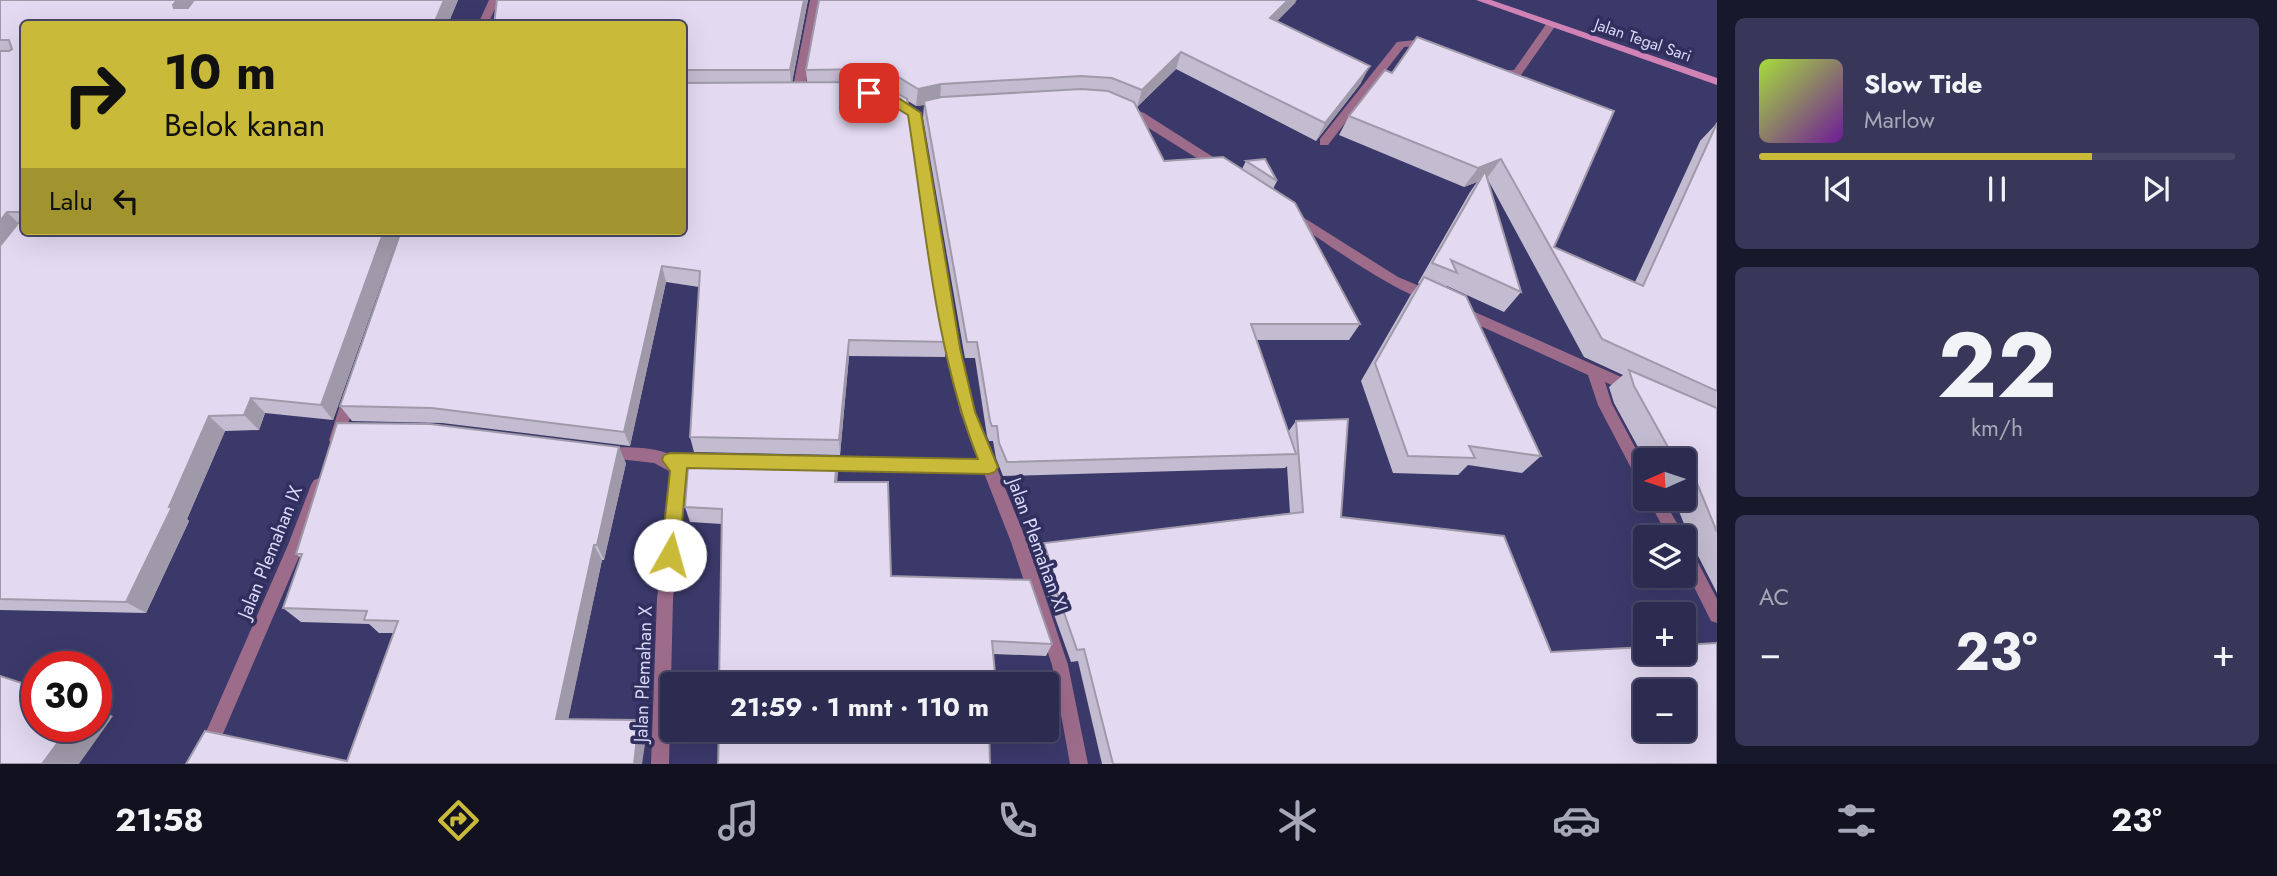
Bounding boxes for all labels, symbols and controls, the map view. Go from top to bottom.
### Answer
street label: Jalan Tegal Sari [1589,12,1695,67]
text: 10 m [164,37,276,107]
icon: right [49,49,140,140]
pin [839,63,899,123]
text: Slow Tide [1864,65,1983,103]
icon: arrive [850,74,888,112]
text: Belok kanan [164,102,325,148]
text: Marlow [1864,103,1935,137]
icon: previous [1819,170,1857,208]
icon: pause [1978,170,2016,208]
icon: next [2137,170,2175,208]
text: Lalu [49,182,93,220]
icon: left [107,182,145,220]
text: 22 [1937,300,2057,431]
text: km/h [1971,411,2023,445]
north arrow [1633,448,1696,511]
map controls [1633,448,1696,742]
street label: Jalan Plemahan XI [1000,471,1075,616]
street label: Jalan Plemahan IX [230,481,309,625]
position arrow [633,518,707,592]
button: layers [1633,525,1696,588]
text: AC [1759,580,1789,614]
button: + [1633,602,1696,665]
street label: Jalan Plemahan X [627,605,659,746]
text: 23° [1956,614,2037,690]
text: − [1759,625,1781,680]
text: + [2212,625,2235,680]
speed limit sign: 30 [21,651,112,742]
button: − [1633,679,1696,742]
text: 21:59 · 1 mnt · 110 m [730,688,989,726]
icon: directions [434,796,483,845]
icon: music [714,796,763,845]
icon: phone [993,796,1042,845]
icon: climate [1273,796,1322,845]
icon: car [1552,796,1601,845]
icon: filters [1832,796,1881,845]
text: 21:58 [115,797,204,843]
text: 23° [2111,797,2162,843]

